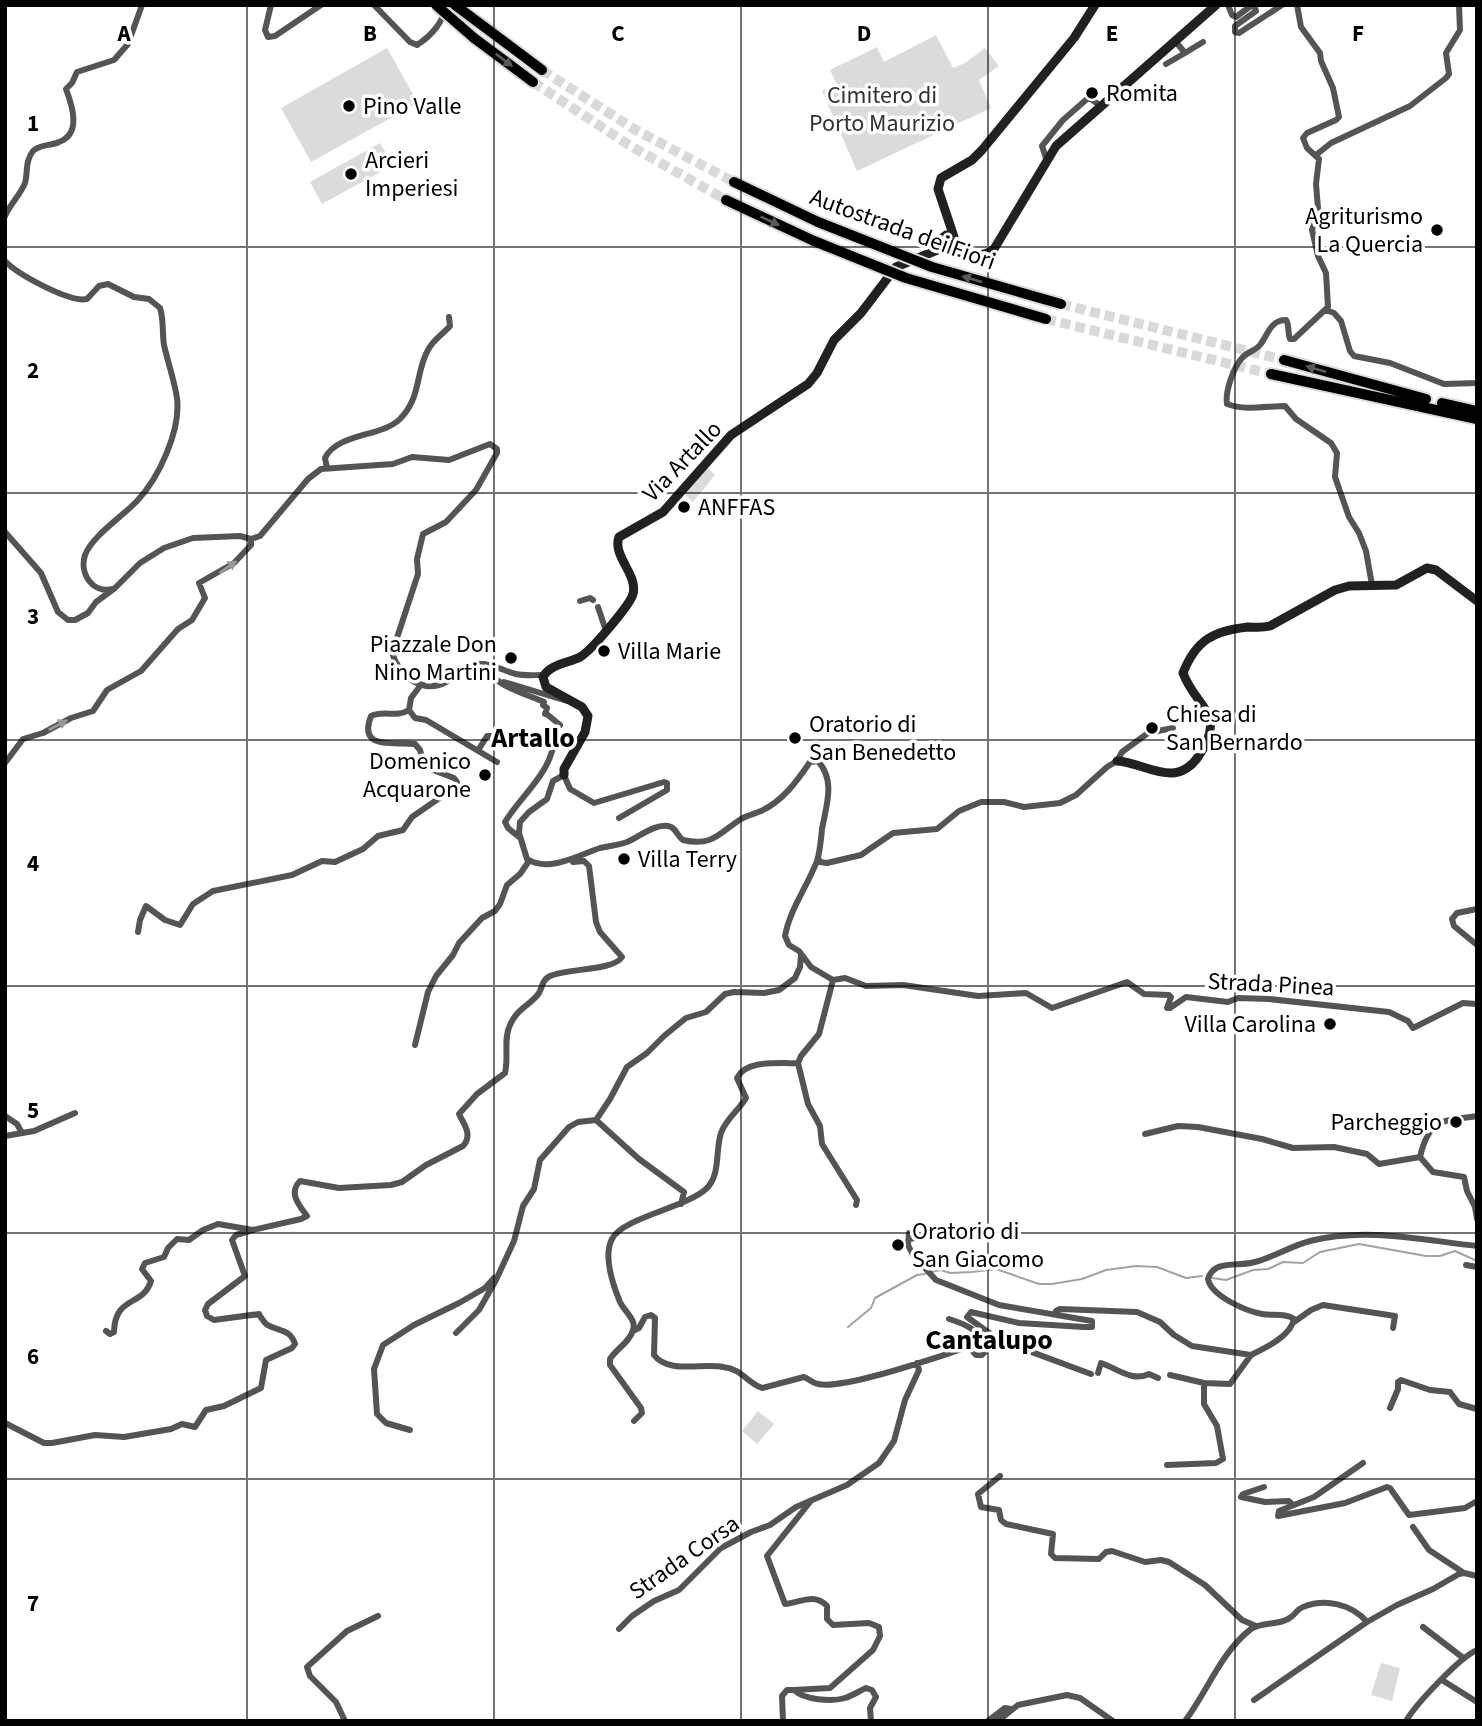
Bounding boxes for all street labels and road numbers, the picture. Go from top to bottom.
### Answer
street label: Autostrada dei Fiori [805,180,1001,279]
street label: Via Artallo [635,413,730,510]
street label: Strada Pinea [1207,964,1335,1005]
street label: Strada Corsa [622,1506,747,1608]

